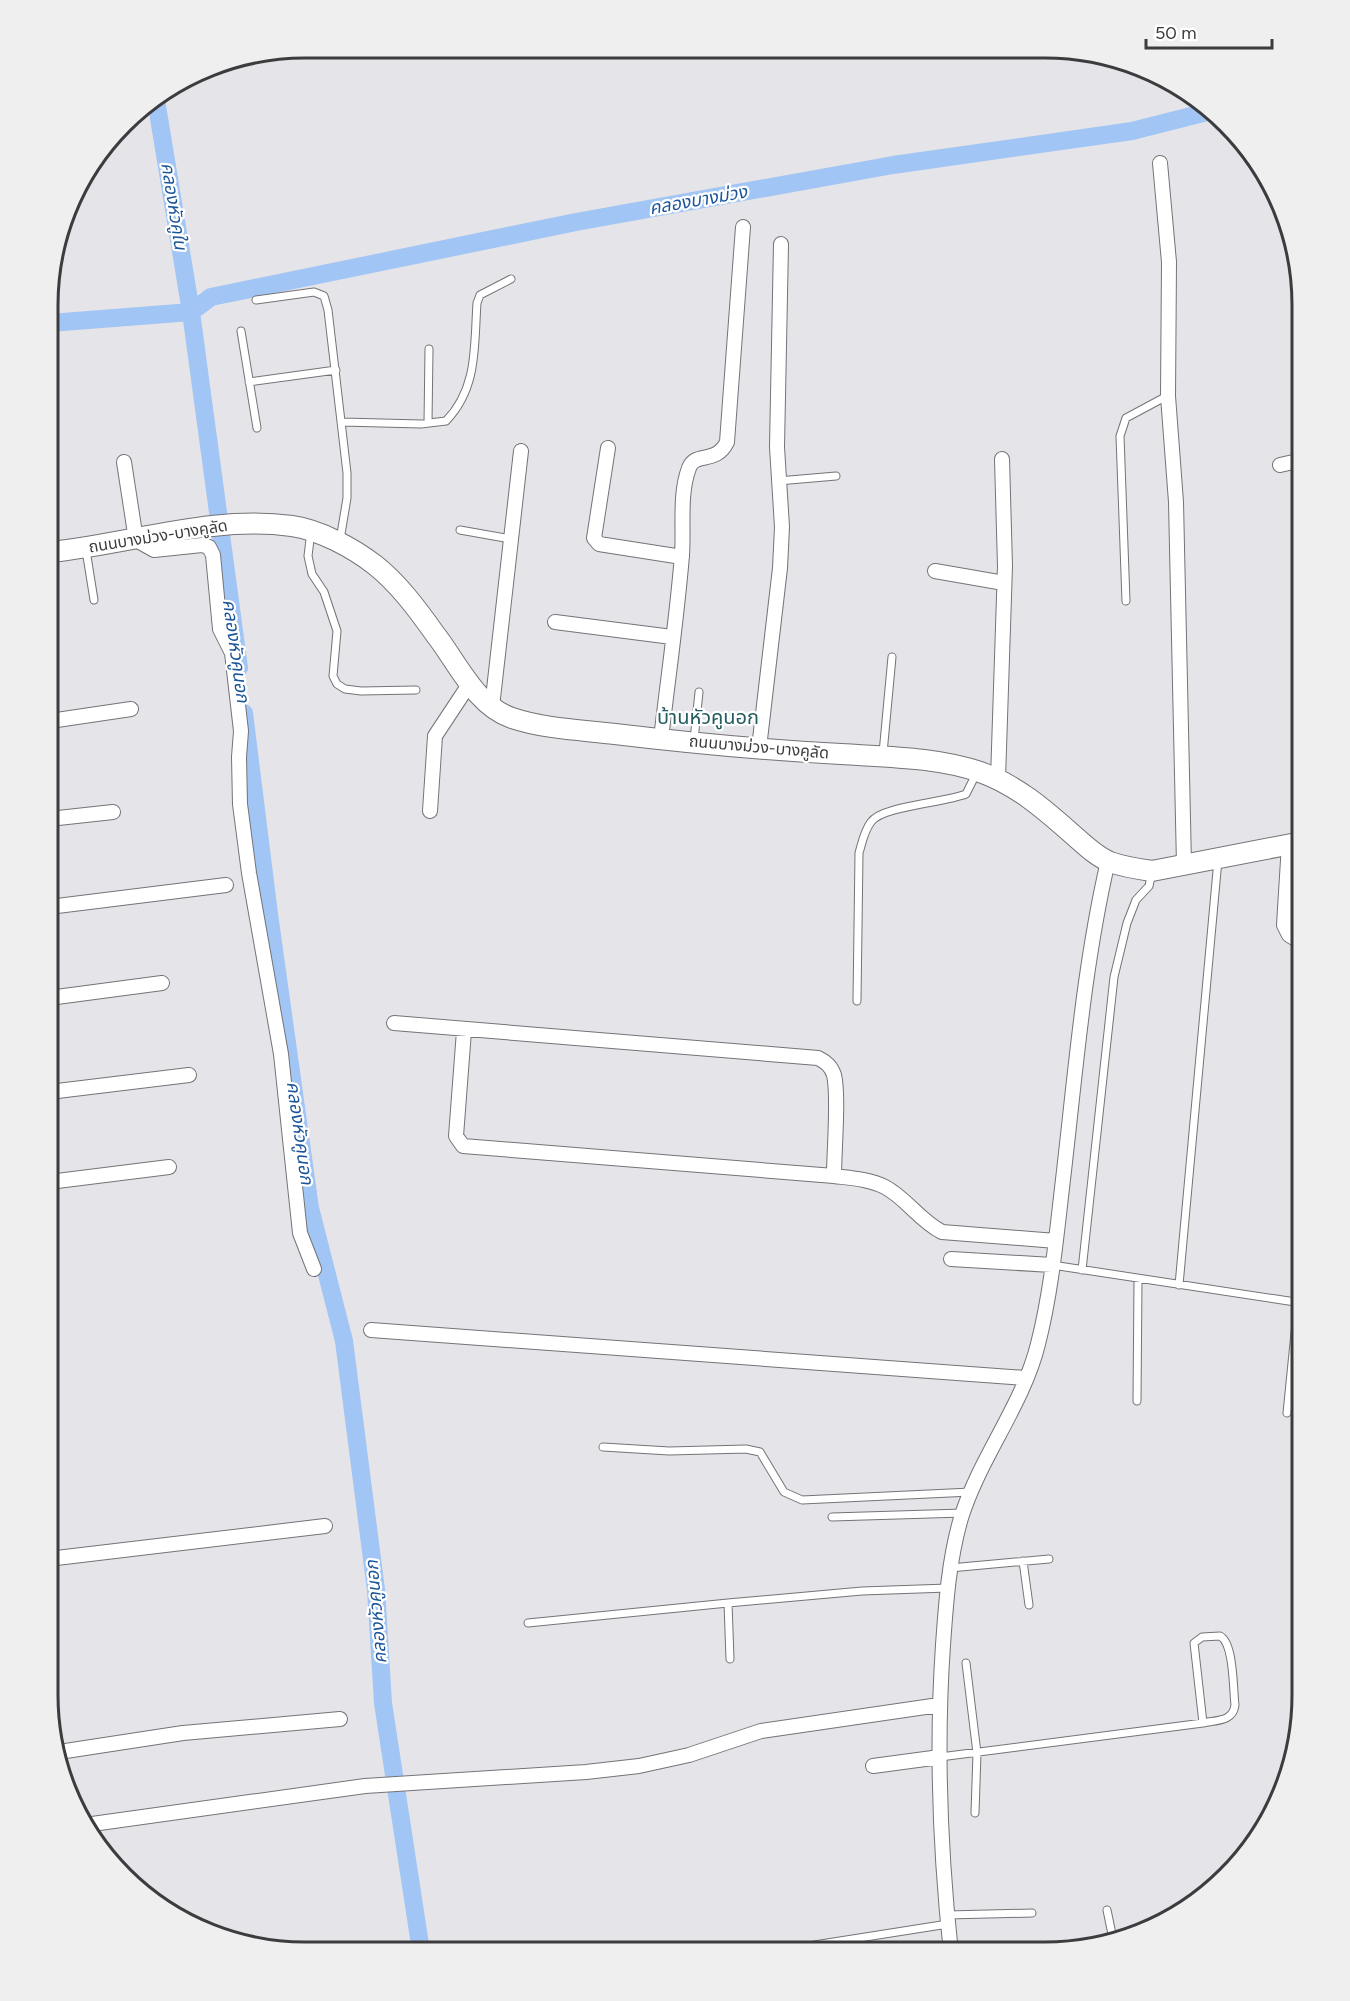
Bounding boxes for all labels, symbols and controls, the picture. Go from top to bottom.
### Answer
scale bar [1146,12,1272,50]
text: 50 m [1155,22,1197,44]
water label: คลองหัวคูใน [156,161,192,252]
water label: คลองบางม่วง [647,180,750,219]
street label: ถนนบางม่วง-บางคูลัด [87,516,229,556]
water label: คลองหัวคูนอก [218,598,254,705]
district label: บ้านหัวคูนอก [657,705,759,730]
street label: ถนนบางม่วง-บางคูลัด [688,731,830,763]
water label: คลองหัวคูนอก [282,1080,318,1187]
water label: คลองหัวคูนอก [360,1558,391,1665]

